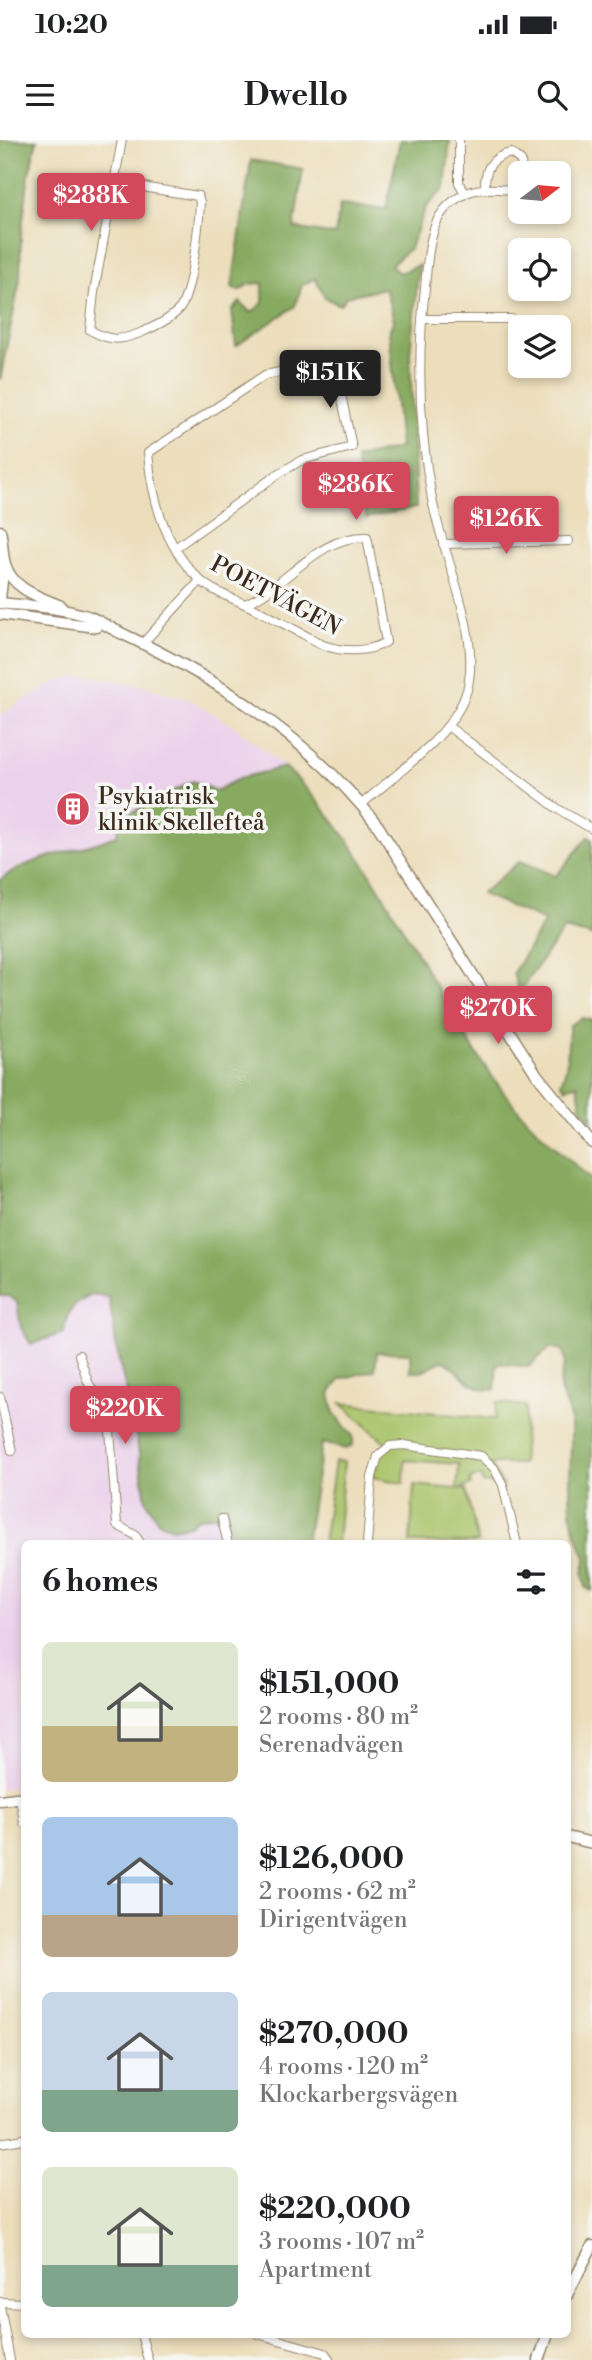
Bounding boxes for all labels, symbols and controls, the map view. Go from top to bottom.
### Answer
text: 10:20 [35,9,108,41]
text: Dwello [244,75,348,115]
icon: menu [21,76,59,114]
icon: search [533,76,571,114]
north arrow [508,161,570,224]
map controls [508,161,571,378]
pin: $288K [42,174,140,233]
text: $288K [53,182,129,210]
button: locate [508,238,571,301]
button: layers [508,315,571,378]
pin: $151K [281,350,379,410]
text: $151K [296,359,364,387]
pin: $286K [307,462,405,522]
text: $286K [318,471,394,499]
pin: $126K [457,496,555,556]
text: $126K [470,505,542,533]
street label: POETVÄGEN [206,548,346,642]
place label: Psykiatrisk klinik Skellefteå [98,783,265,837]
building icon: Psykiatrisk klinik Skellefteå [54,790,92,828]
pin: $270K [449,986,547,1046]
text: $270K [460,995,536,1023]
pin: $220K [76,1386,174,1446]
text: $220K [86,1395,164,1423]
text: 6 homes [42,1563,158,1601]
icon: filters [512,1563,550,1601]
text: $151,000 [259,1665,399,1703]
icon: home [98,1670,182,1754]
text: 2 rooms · 80 m² [259,1703,418,1731]
text: Serenadvägen [259,1731,404,1759]
text: $126,000 [259,1840,404,1878]
icon: home [98,1845,182,1929]
text: 2 rooms · 62 m² [259,1878,416,1906]
text: Dirigentvägen [259,1906,408,1934]
text: $270,000 [259,2015,409,2053]
icon: home [98,2020,182,2104]
text: 4 rooms · 120 m² [259,2053,428,2081]
text: Klockarbergsvägen [259,2081,458,2109]
text: $220,000 [259,2190,411,2228]
icon: home [98,2195,182,2279]
text: 3 rooms · 107 m² [259,2228,424,2256]
text: Apartment [259,2256,372,2284]

